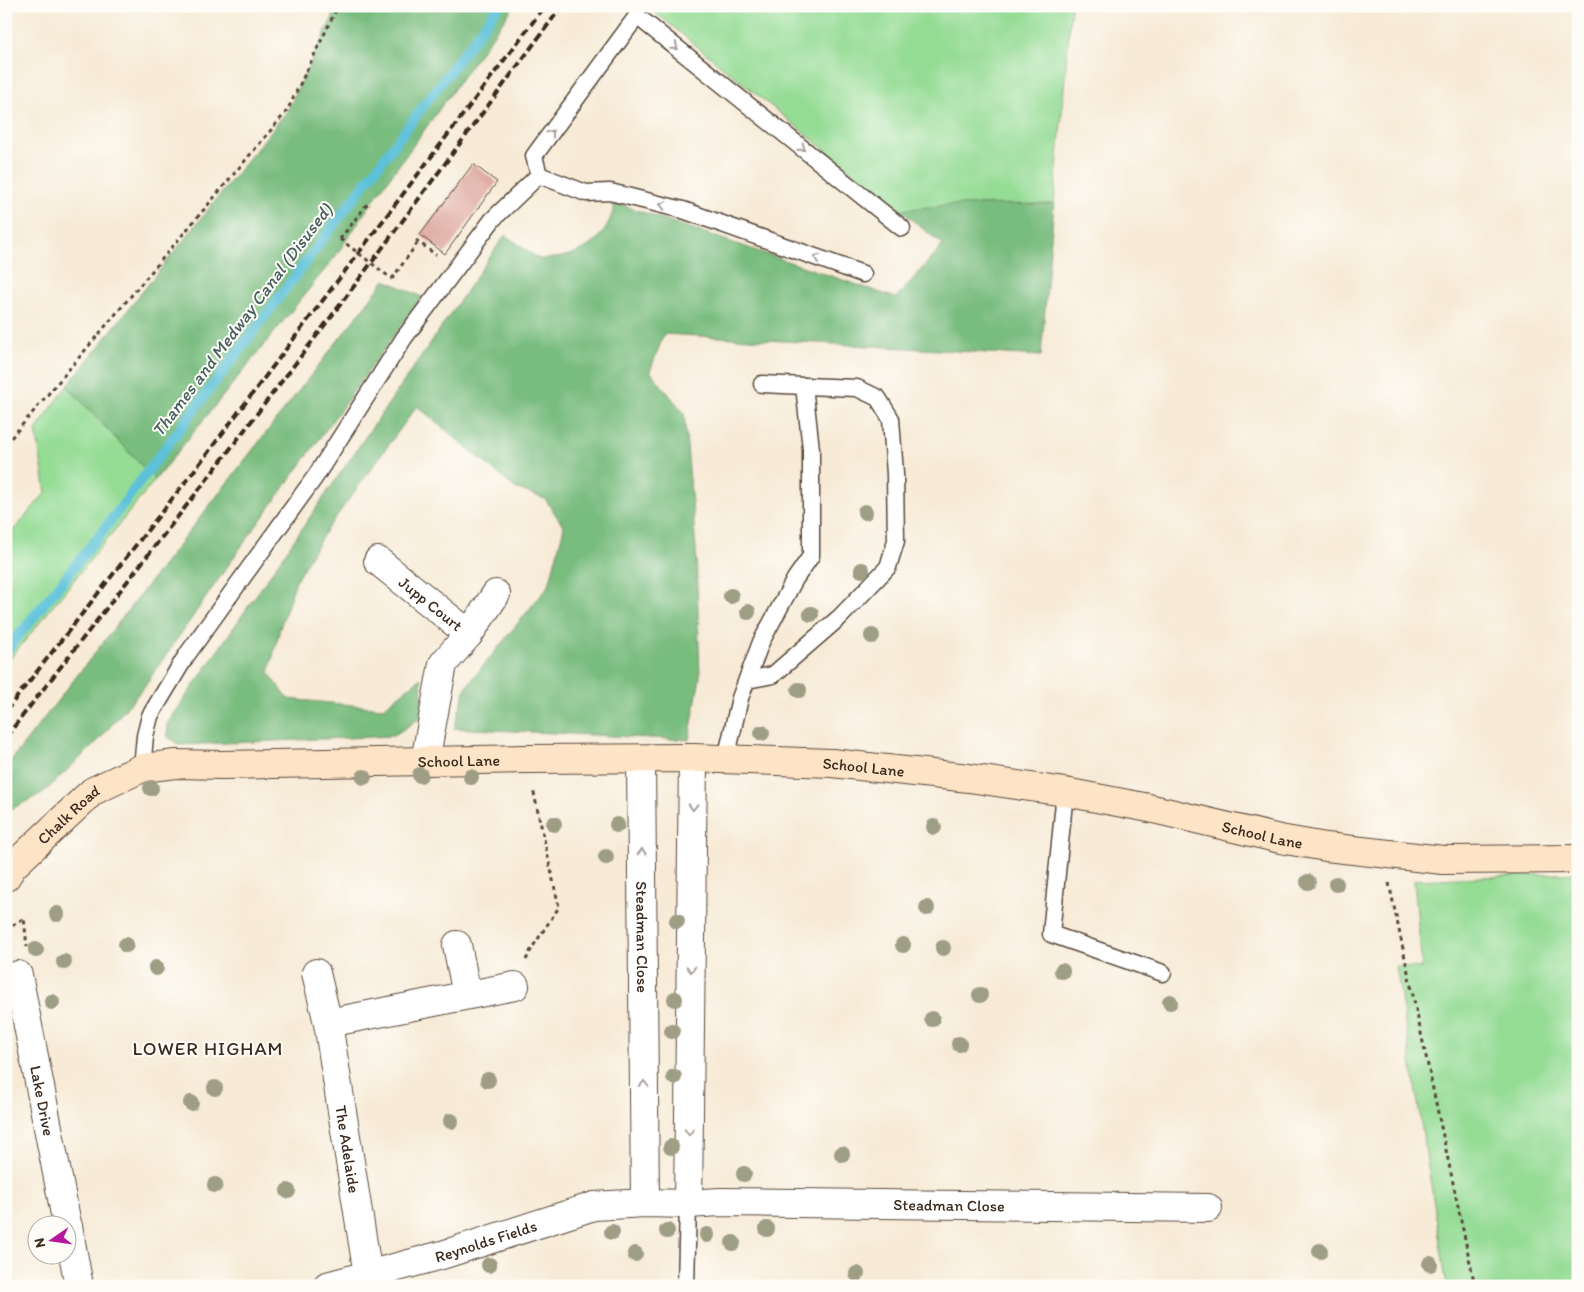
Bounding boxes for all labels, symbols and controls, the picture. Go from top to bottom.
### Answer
one-way arrow [670,41,679,50]
one-way arrow [545,129,555,138]
one-way arrow [797,143,806,152]
water label: Thames and Medway Canal (Disused) [147,198,338,441]
one-way arrow [659,200,668,211]
one-way arrow [813,254,822,264]
street label: Jupp Court [395,573,466,635]
street label: School Lane [418,751,500,771]
street label: School Lane [822,754,905,781]
street label: Chalk Road [33,780,103,848]
one-way arrow [687,803,698,811]
street label: School Lane [1220,817,1304,853]
one-way arrow [637,847,647,855]
street label: Steadman Close [632,881,652,993]
one-way arrow [686,966,696,973]
district label: LOWER HIGHAM [132,1037,284,1060]
street label: Lake Drive [26,1064,58,1137]
one-way arrow [639,1080,649,1088]
street label: The Adelaide [331,1104,364,1194]
one-way arrow [684,1128,694,1136]
street label: Steadman Close [893,1195,1005,1215]
north arrow [28,1214,78,1264]
street label: Reynolds Fields [433,1216,539,1266]
text: N [30,1236,49,1249]

